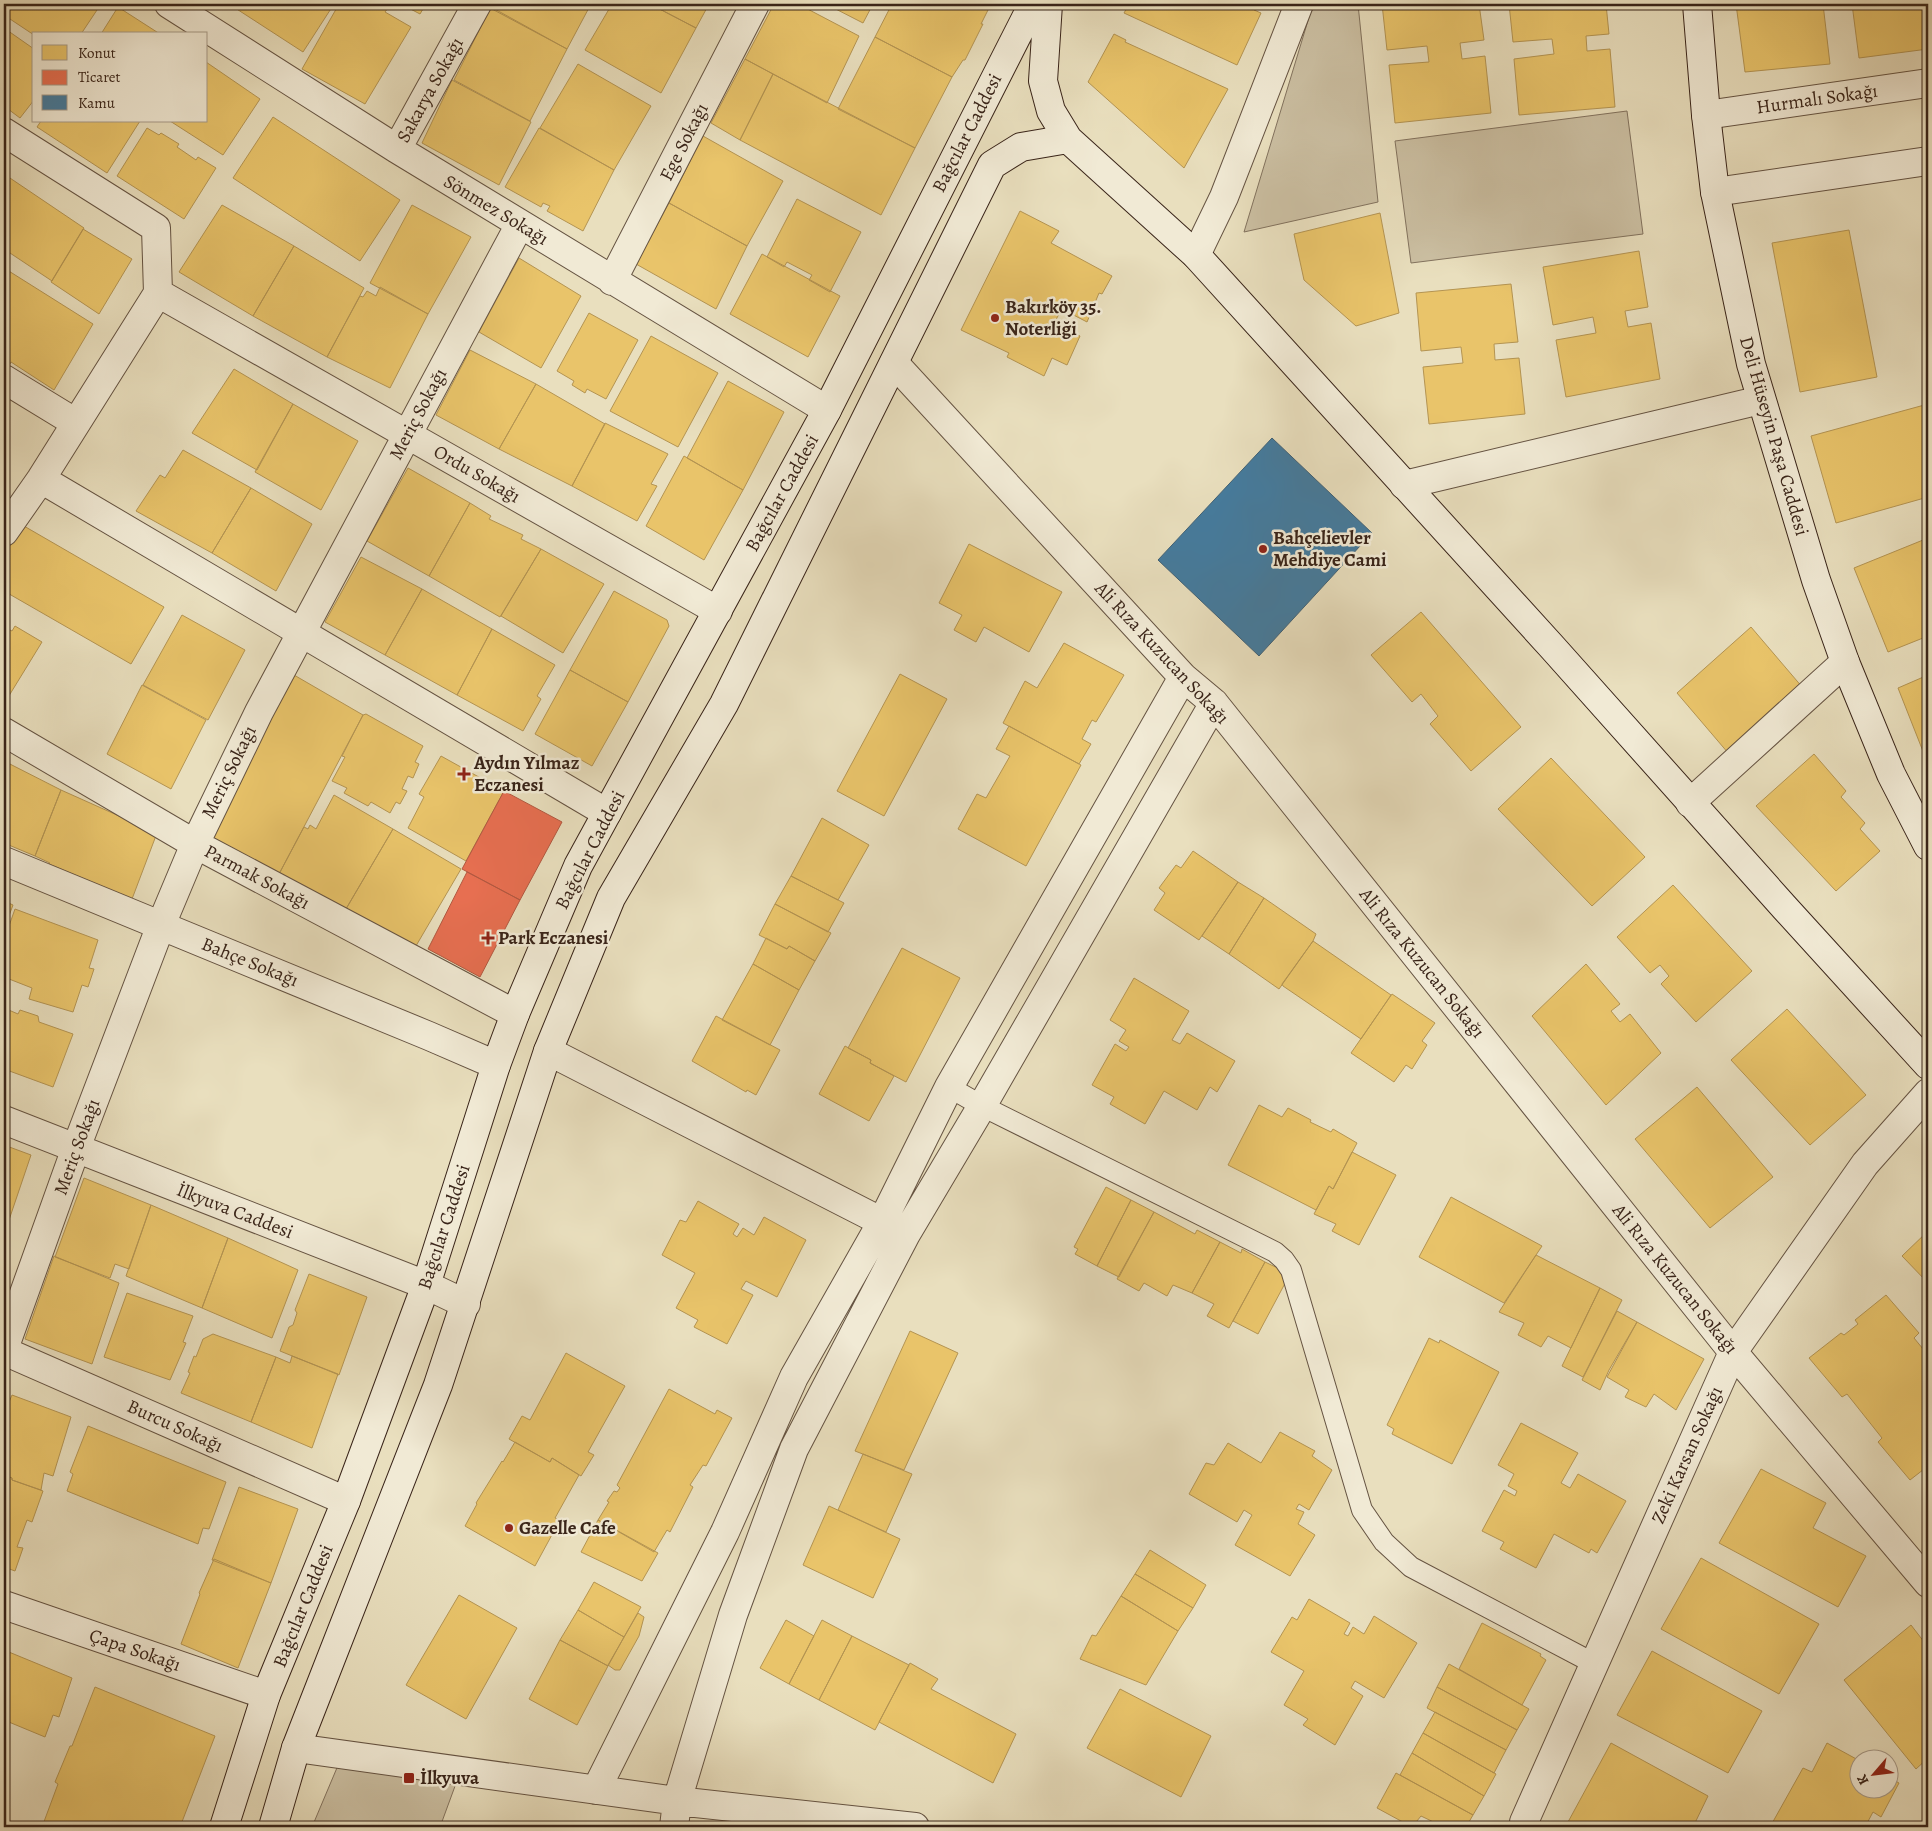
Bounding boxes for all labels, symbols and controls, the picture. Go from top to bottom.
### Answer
legend [32,32,208,122]
street label: Sakarya Sokağı [390,33,470,147]
text: Konut [78,43,116,63]
text: Ticaret [78,67,120,87]
street label: Bağcılar Caddesi [926,69,1008,197]
street label: Hurmalı Sokağı [1755,78,1879,120]
text: Kamu [78,93,116,113]
street label: Ege Sokağı [653,99,715,185]
street label: Sönmez Sokağı [439,168,553,252]
place label: Bakırköy 35. Noterliği [1005,294,1102,342]
marker: Bakırköy 35. Noterliği [989,312,1001,324]
street label: Deli Hüseyin Paşa Caddesi [1733,333,1815,539]
street label: Meriç Sokağı [383,363,453,465]
street label: Bağcılar Caddesi [739,430,825,556]
street label: Ordu Sokağı [429,439,525,509]
place label: Bahçelievler Mehdiye Cami [1273,525,1387,573]
marker: Bahçelievler Mehdiye Cami [1257,543,1269,555]
street label: Ali Rıza Kuzucan Sokağı [1088,575,1235,730]
street label: Meriç Sokağı [195,721,263,823]
place label: Aydın Yılmaz Eczanesi [473,750,580,798]
marker: Aydın Yılmaz Eczanesi [458,768,470,780]
street label: Bağcılar Caddesi [549,786,631,914]
street label: Parmak Sokağı [200,838,314,916]
street label: Ali Rıza Kuzucan Sokağı [1353,882,1491,1044]
place label: Park Eczanesi [498,925,609,951]
street label: Bahçe Sokağı [198,931,302,993]
marker: Park Eczanesi [482,932,494,944]
street label: Meriç Sokağı [48,1095,106,1199]
street label: Bağcılar Caddesi [411,1161,477,1293]
street label: İlkyuva Caddesi [173,1177,297,1245]
street label: Ali Rıza Kuzucan Sokağı [1606,1198,1744,1360]
street label: Zeki Karsan Sokağı [1645,1382,1729,1528]
street label: Burcu Sokağı [123,1393,227,1459]
place label: Gazelle Cafe [519,1515,616,1541]
marker: Gazelle Cafe [503,1522,515,1534]
street label: Bağcılar Caddesi [267,1541,339,1671]
street label: Çapa Sokağı [86,1622,184,1678]
north arrow [1850,1748,1900,1798]
place label: İlkyuva [420,1765,480,1791]
marker: İlkyuva [402,1771,416,1785]
text: K [1852,1771,1874,1788]

